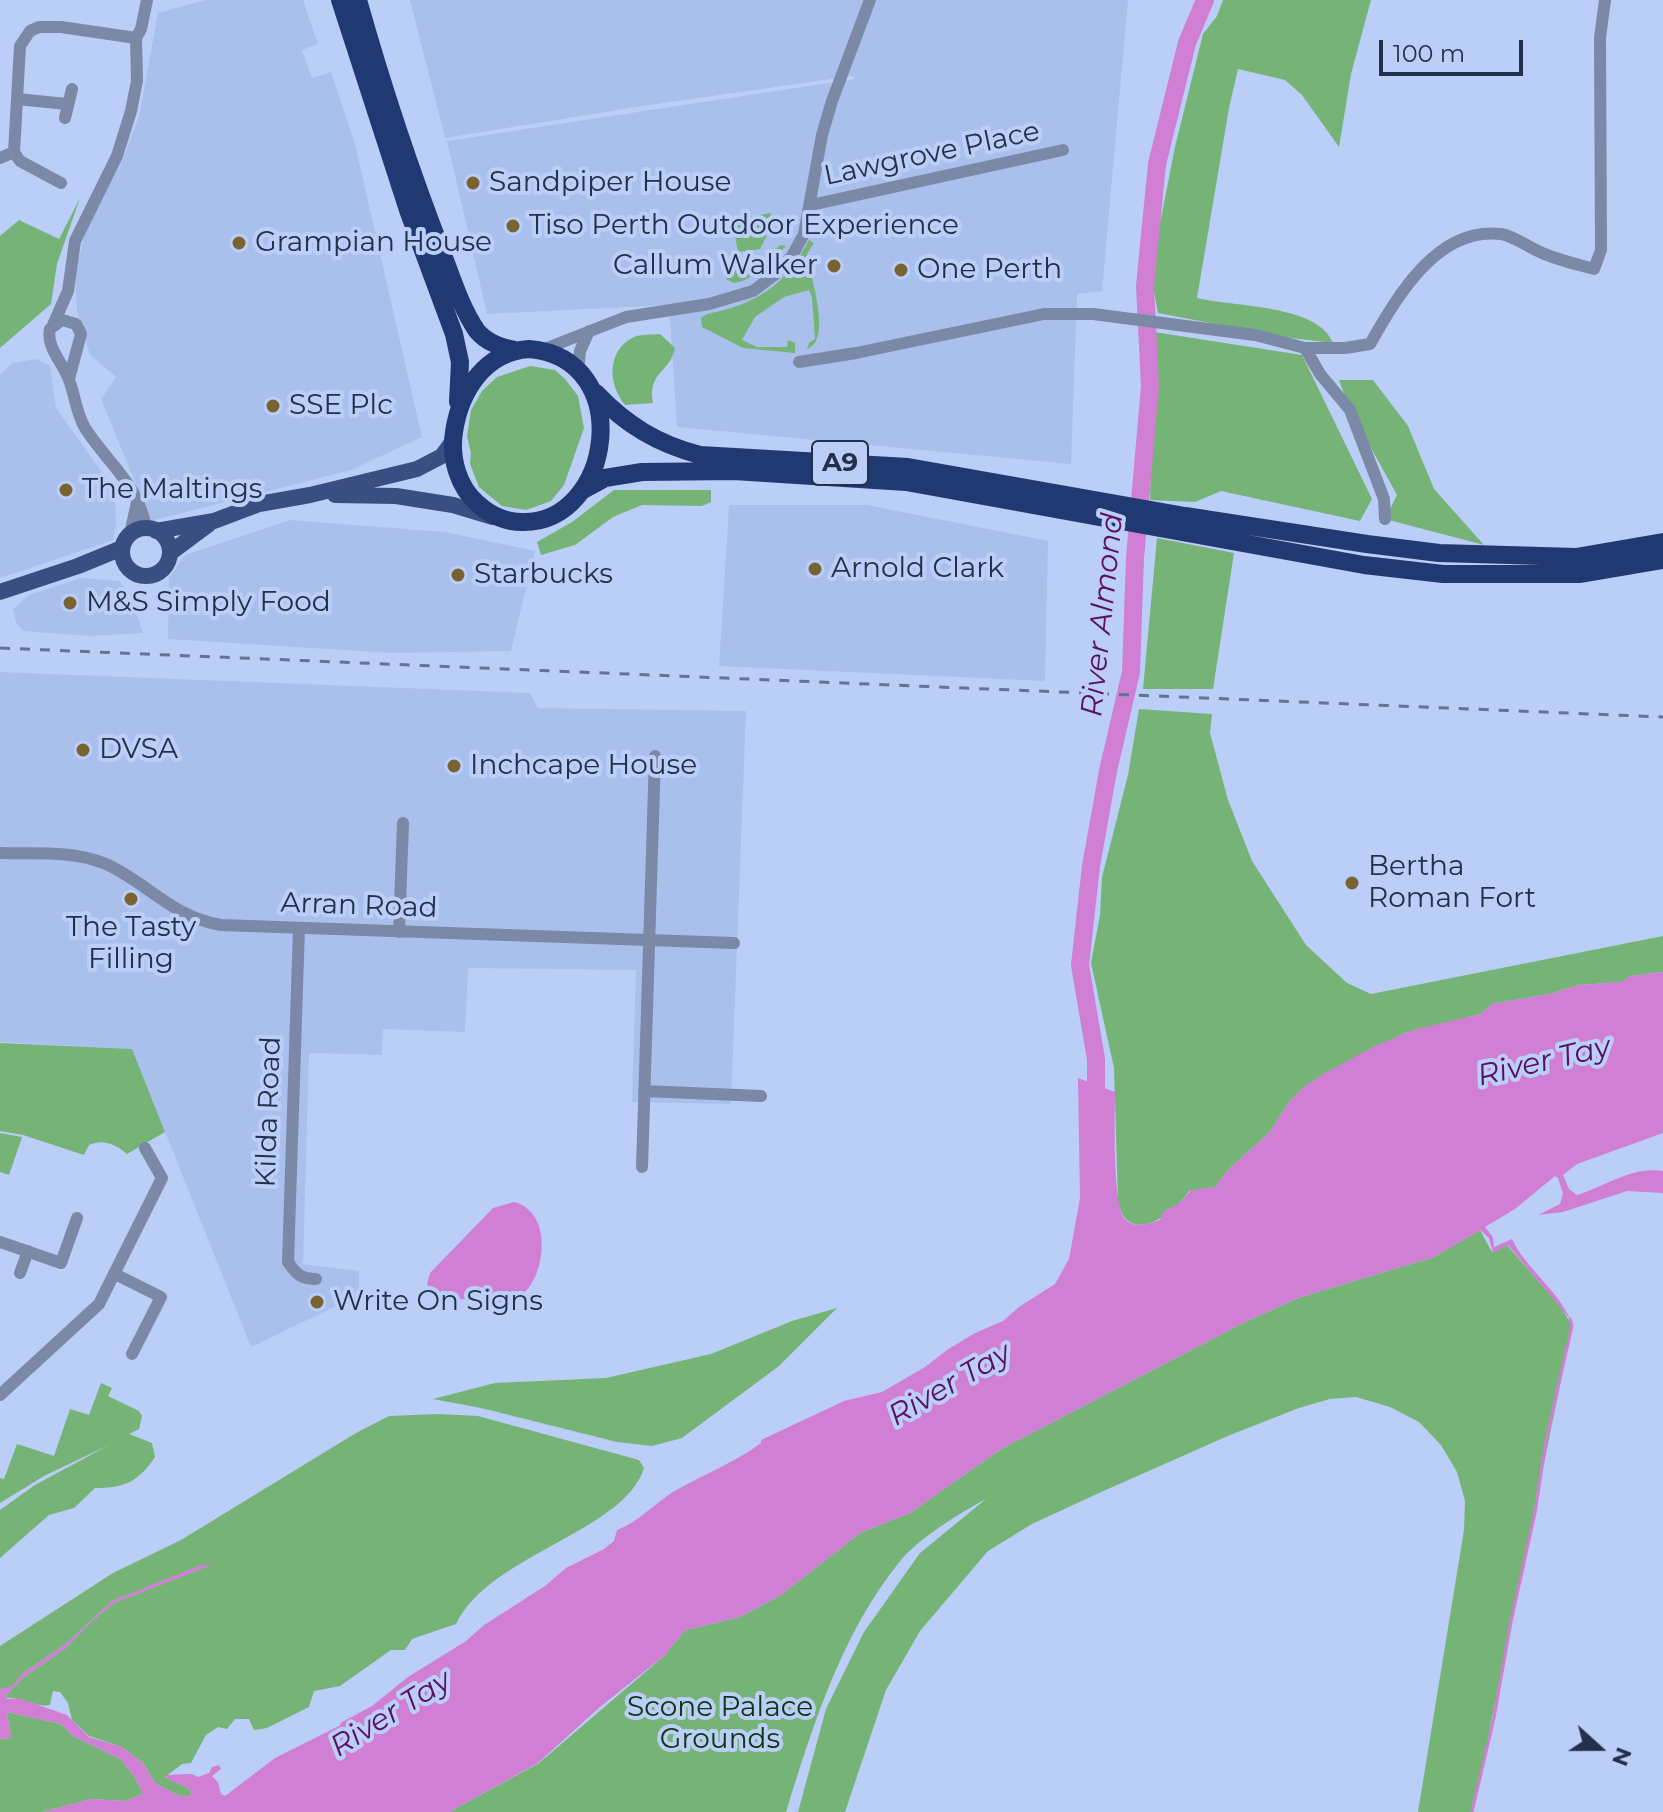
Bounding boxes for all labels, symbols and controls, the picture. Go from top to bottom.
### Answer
scale bar [1383,24,1527,74]
text: 100 m [1393,39,1465,68]
street label: Lawgrove Place [821,115,1043,193]
place label: Sandpiper House [489,166,731,200]
marker: Sandpiper House [464,174,482,192]
place label: Tiso Perth Outdoor Experience [529,209,959,243]
marker: Tiso Perth Outdoor Experience [504,217,522,235]
place label: Grampian House [255,226,492,260]
marker: Grampian House [230,234,248,252]
place label: Callum Walker [613,249,818,283]
place label: One Perth [917,253,1062,287]
marker: Callum Walker [825,257,843,275]
marker: One Perth [892,261,910,279]
place label: SSE Plc [289,389,393,423]
marker: SSE Plc [264,397,282,415]
road number: A9 [812,441,868,485]
place label: The Maltings [82,473,262,507]
marker: The Maltings [57,481,75,499]
water label: River Almond [1074,511,1132,719]
place label: Arnold Clark [831,552,1004,586]
place label: Starbucks [474,558,613,592]
marker: Arnold Clark [806,560,824,578]
marker: Starbucks [449,566,467,584]
place label: M&S Simply Food [86,586,331,620]
marker: M&S Simply Food [61,594,79,612]
place label: DVSA [99,733,178,767]
marker: DVSA [74,741,92,759]
place label: Inchcape House [470,749,697,783]
marker: Inchcape House [445,757,463,775]
place label: Bertha Roman Fort [1368,850,1536,916]
marker: Bertha Roman Fort [1343,874,1361,892]
street label: Arran Road [280,886,438,926]
marker: The Tasty Filling [122,890,140,908]
place label: The Tasty Filling [66,911,196,977]
water label: River Tay [1474,1029,1614,1095]
street label: Kilda Road [250,1036,288,1188]
place label: Write On Signs [333,1285,543,1319]
marker: Write On Signs [308,1293,326,1311]
water label: River Tay [882,1336,1018,1434]
water label: River Tay [324,1663,458,1765]
park label: Scone Palace Grounds [627,1691,813,1757]
north arrow [1559,1708,1639,1788]
text: N [1606,1744,1638,1770]

